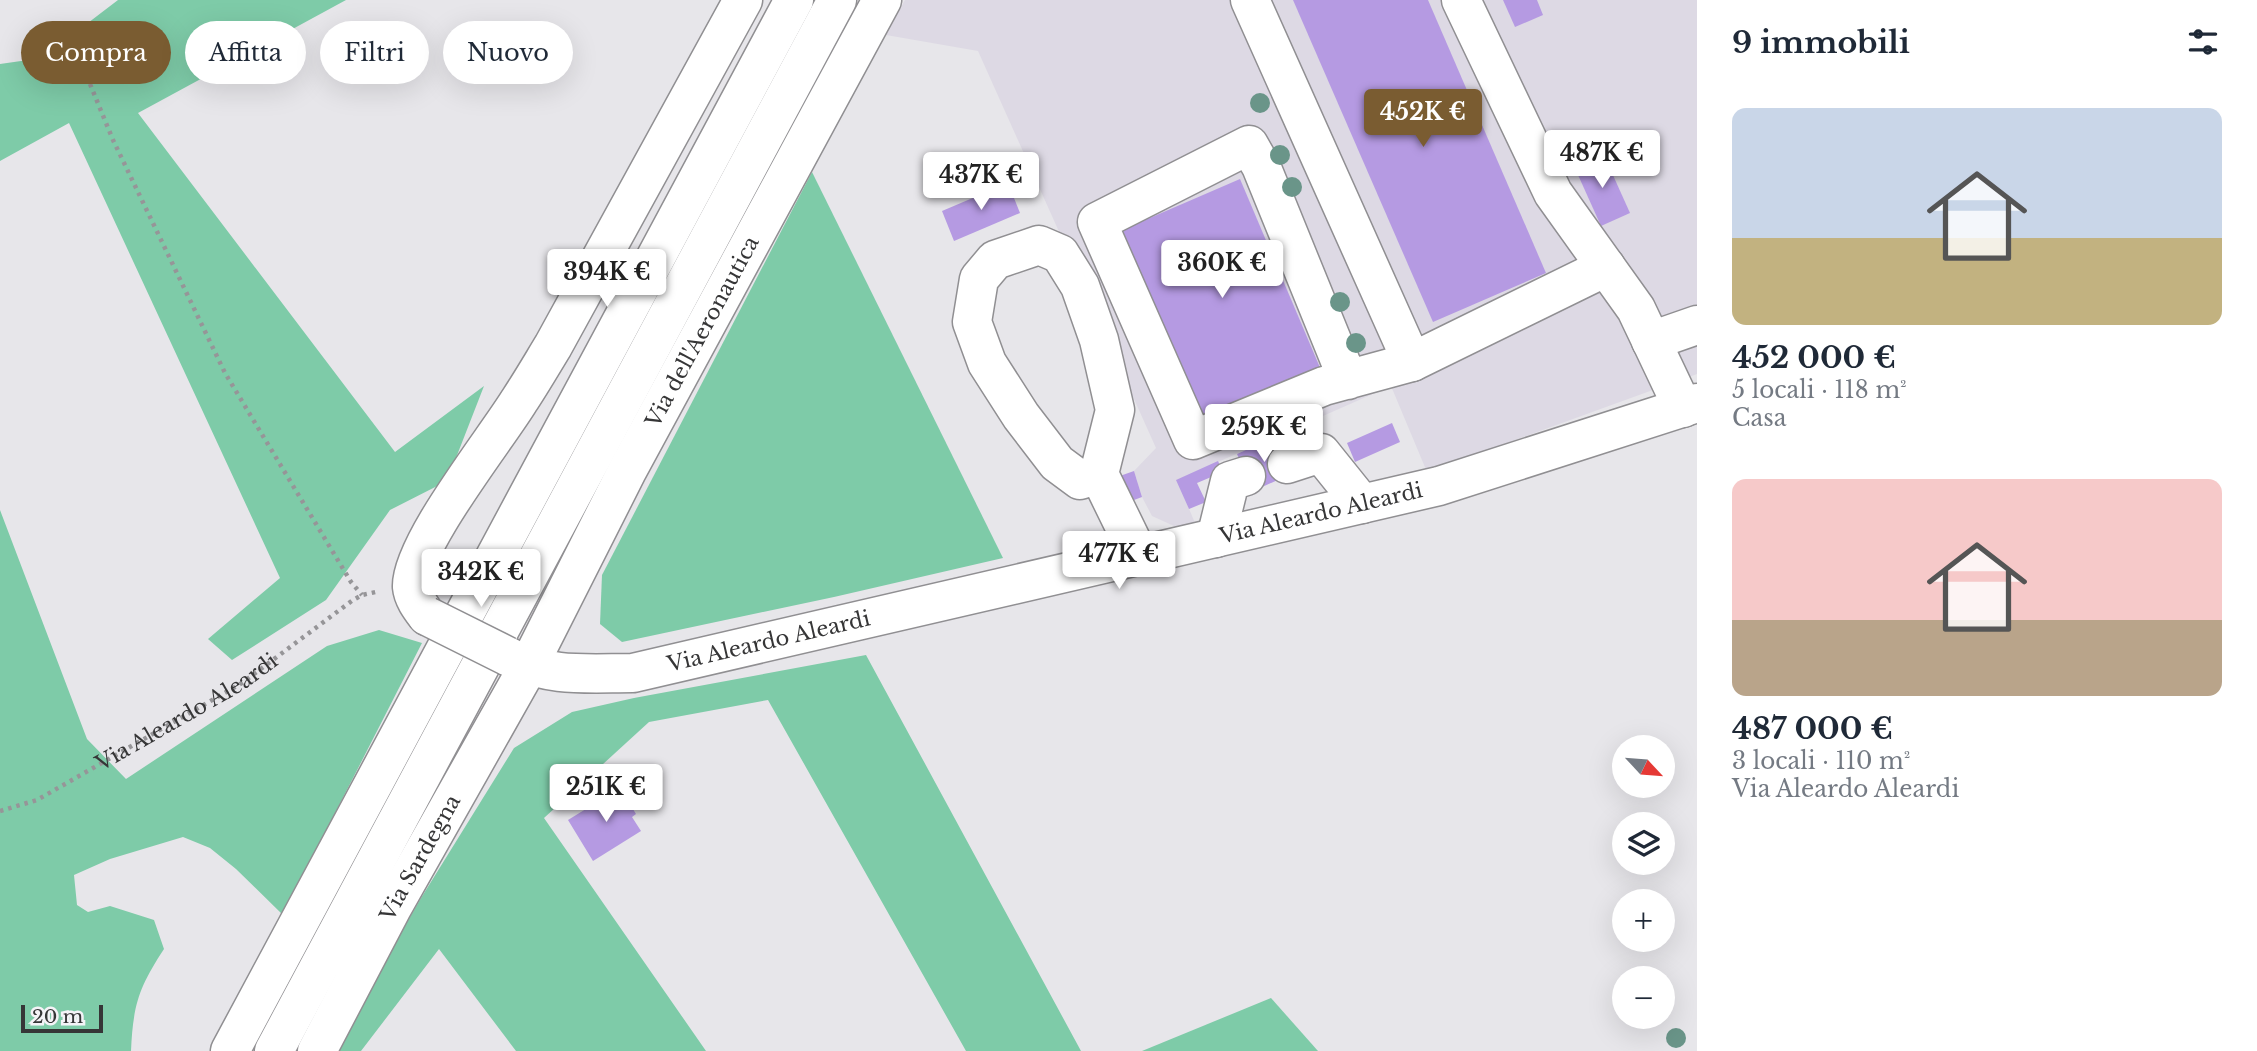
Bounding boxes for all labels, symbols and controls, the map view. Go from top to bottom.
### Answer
chip: Compra [21,21,171,84]
chip: Affitta [185,21,306,84]
chip: Filtri [320,21,429,84]
chip: Nuovo [443,21,573,84]
icon: filters [2184,23,2222,61]
text: 9 immobili [1732,24,1910,61]
pin: 452K € [1366,90,1480,149]
text: 452K € [1380,98,1466,126]
pin: 487K € [1545,130,1659,190]
text: 487K € [1560,139,1644,167]
pin: 437K € [924,152,1038,212]
icon: home [1914,153,2040,279]
text: 437K € [939,161,1023,189]
street label: Via dell'Aeronautica [640,231,765,433]
pin: 360K € [1165,240,1279,300]
text: 360K € [1177,249,1267,277]
pin: 394K € [550,250,664,309]
text: 394K € [563,258,651,286]
text: 452 000 € [1732,339,1896,376]
text: 5 locali · 118 m² [1732,376,1907,404]
text: Casa [1732,404,1786,432]
pin: 259K € [1207,405,1321,464]
text: 259K € [1221,413,1307,441]
street label: Via Aleardo Aleardi [1216,477,1425,550]
icon: home [1914,524,2040,650]
pin: 477K € [1062,532,1176,591]
text: 477K € [1078,540,1160,568]
pin: 342K € [424,550,538,609]
text: 342K € [438,558,524,586]
street label: Via Aleardo Aleardi [664,605,873,678]
street label: Via Aleardo Aleardi [90,648,283,777]
text: 487 000 € [1732,710,1893,747]
north arrow [1612,735,1675,798]
map controls [1612,735,1675,1029]
text: 3 locali · 110 m² [1732,747,1910,775]
pin: 251K € [549,764,663,824]
text: 251K € [566,773,646,801]
text: Via Aleardo Aleardi [1732,775,1959,803]
street label: Via Sardegna [374,790,466,926]
button: layers [1612,812,1675,875]
button: + [1612,889,1675,952]
button: − [1612,966,1675,1029]
scale bar [21,1002,103,1034]
text: 20 m [32,1005,83,1028]

